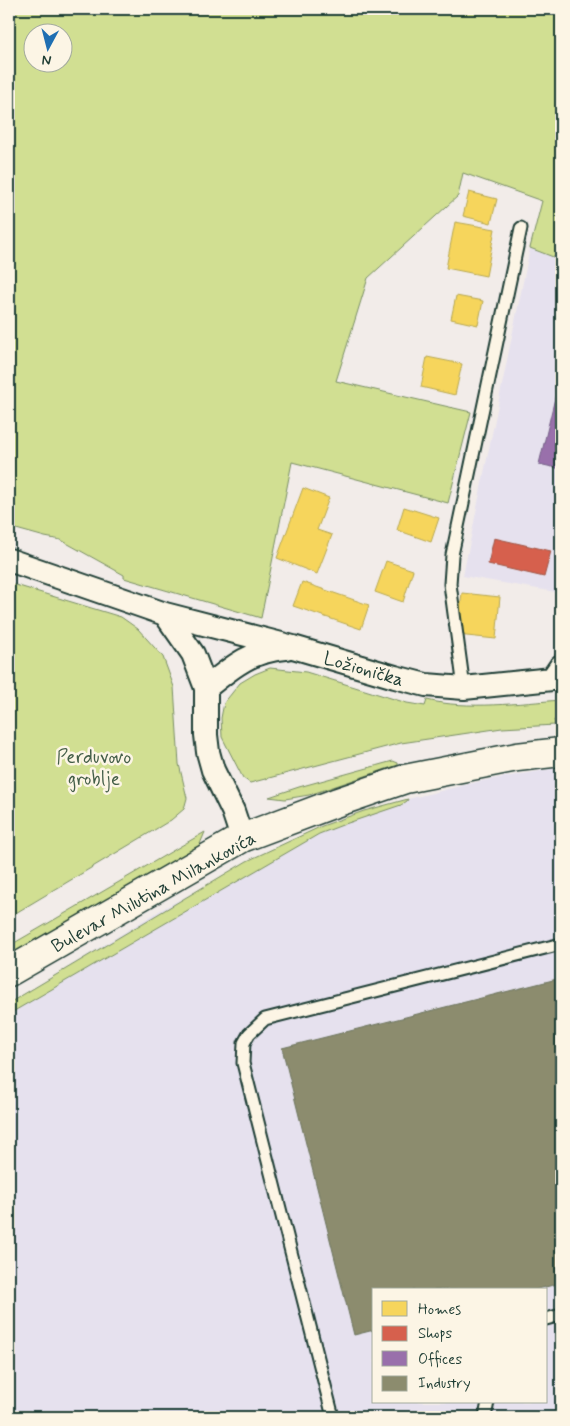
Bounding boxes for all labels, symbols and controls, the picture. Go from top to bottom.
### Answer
north arrow [22,22,72,72]
text: N [41,50,52,69]
street label: Ložionička [321,646,407,693]
park label: Perduvovo groblje [57,745,131,793]
street label: Bulevar Milutina Milankovića [47,826,260,959]
legend [372,1288,548,1404]
text: Homes [418,1300,461,1320]
text: Shops [418,1324,453,1344]
text: Offices [418,1350,462,1370]
text: Industry [418,1374,471,1394]

